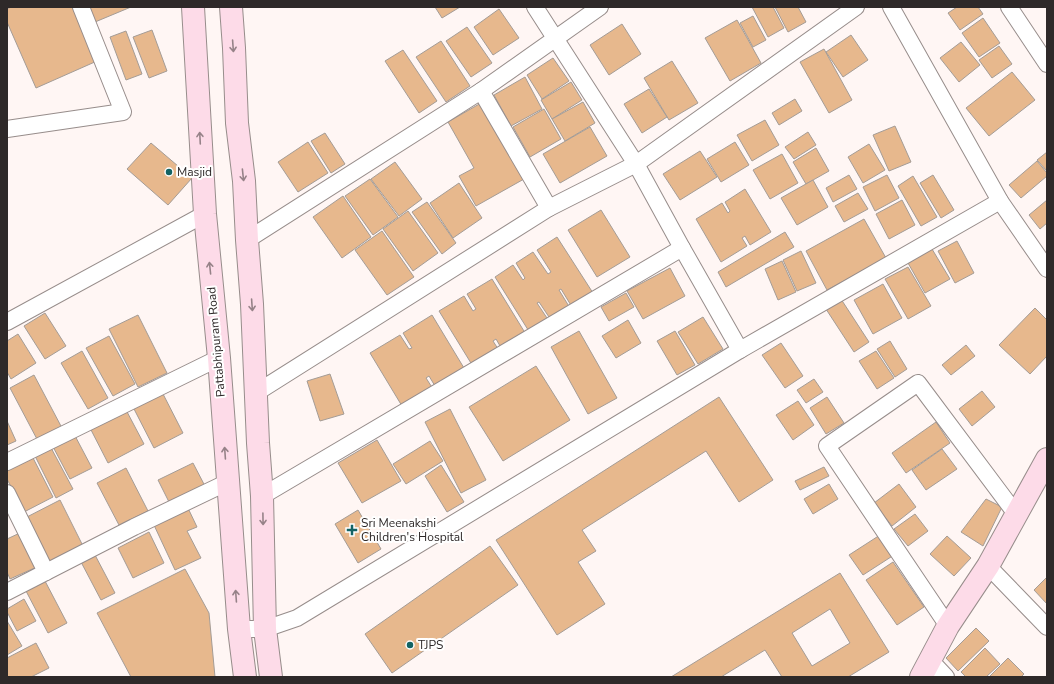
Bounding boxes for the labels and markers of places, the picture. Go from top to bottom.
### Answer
place label: Masjid [177,164,212,180]
marker: Masjid [164,167,174,177]
place label: Sri Meenakshi Children's Hospital [361,515,464,545]
marker: Sri Meenakshi Children's Hospital [346,524,358,536]
place label: TJPS [418,637,443,653]
marker: TJPS [405,640,415,650]

